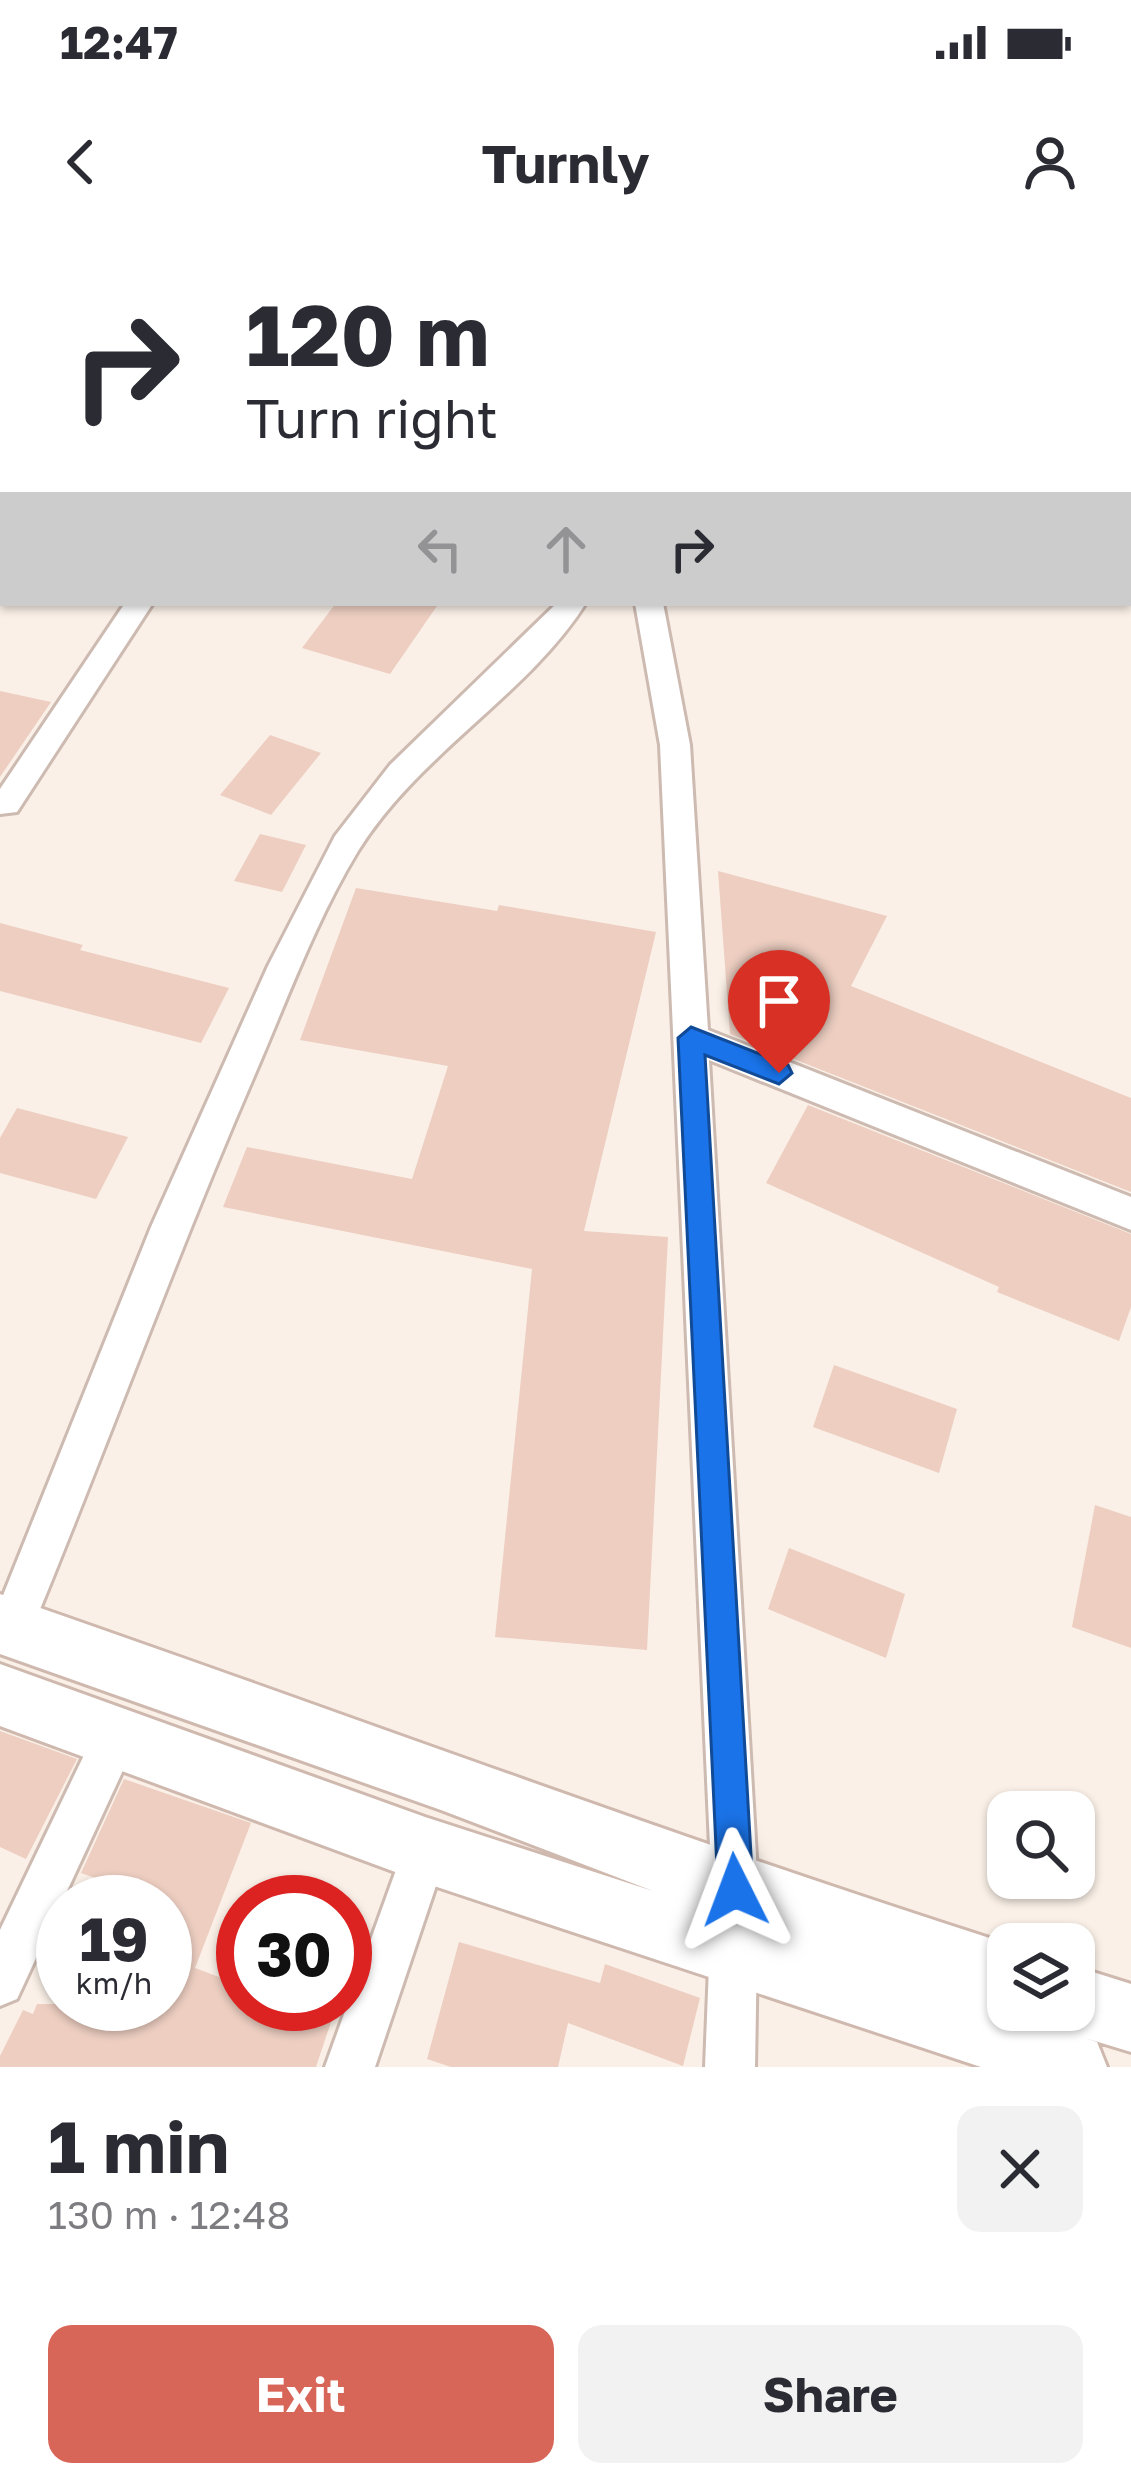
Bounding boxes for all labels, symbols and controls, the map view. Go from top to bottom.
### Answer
text: 12:47 [60,15,178,69]
icon: back [48,129,114,195]
icon: person [1017,129,1083,195]
text: Turnly [481,130,650,195]
text: 120 m [246,284,490,384]
icon: right [48,288,204,444]
text: Turn right [246,385,498,450]
icon: left [407,516,473,582]
icon: ahead [533,516,599,582]
icon: right [659,516,725,582]
pin [728,950,830,1073]
icon: arrive [746,968,812,1034]
map controls [987,1791,1095,2031]
button: search [987,1791,1095,1899]
position arrow [672,1827,798,1953]
speed limit sign: 30 [216,1875,372,2031]
text: 19 [79,1902,148,1974]
button: layers [987,1923,1095,2031]
text: km/h [76,1965,152,2001]
text: 1 min [48,2102,229,2189]
button: close [957,2106,1083,2232]
text: 130 m · 12:48 [48,2191,290,2238]
button: Exit [48,2325,554,2463]
button: Share [578,2325,1083,2463]

